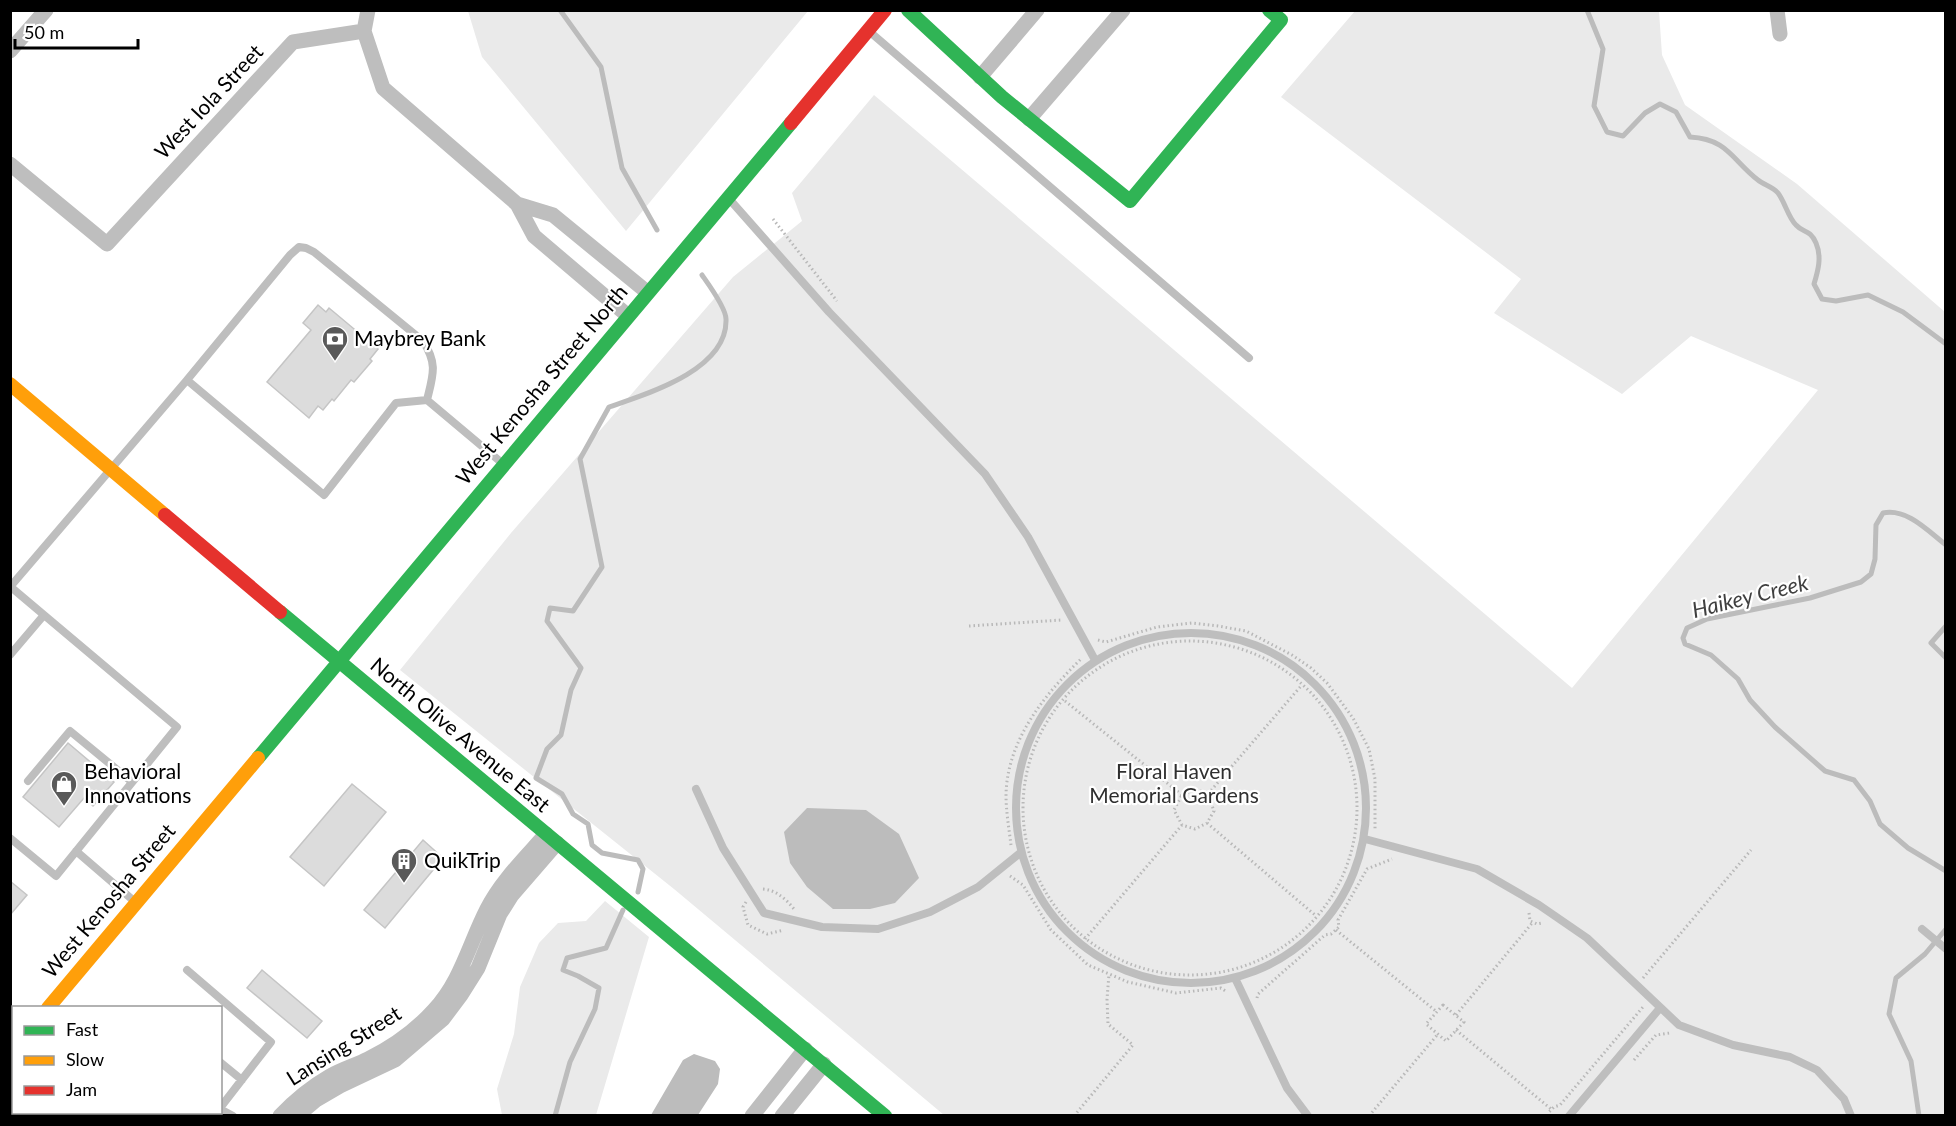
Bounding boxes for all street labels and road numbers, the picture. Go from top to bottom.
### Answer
street label: West Iola Street [149,38,268,163]
street label: West Kenosha Street North [450,279,632,489]
street label: North Olive Avenue East [366,651,556,817]
street label: West Kenosha Street [36,818,180,982]
street label: Lansing Street [281,999,406,1090]

